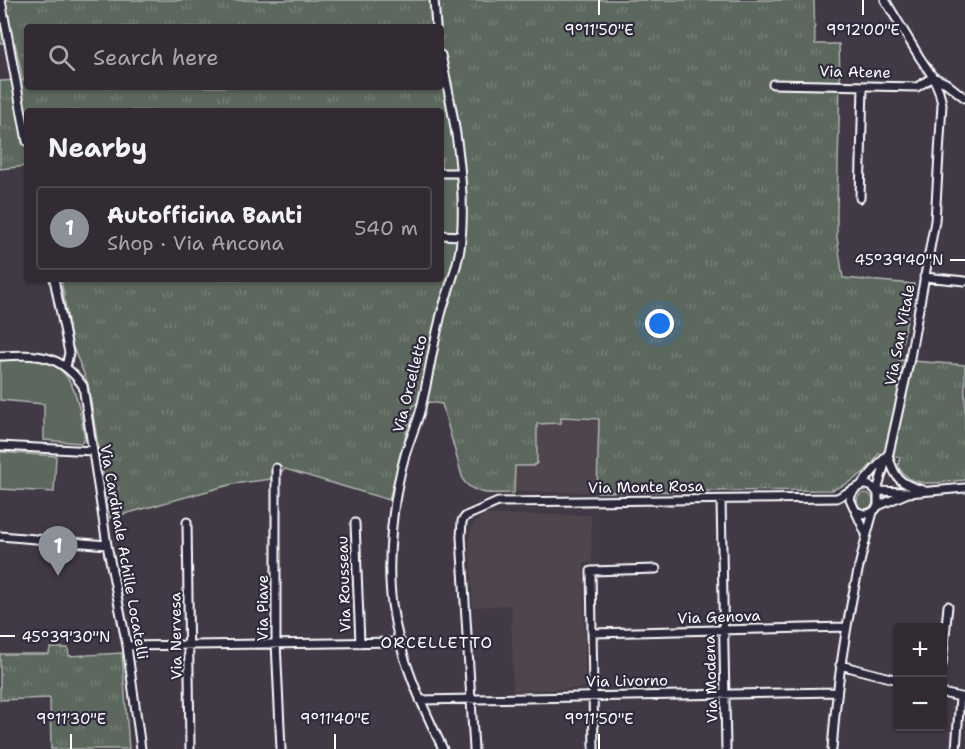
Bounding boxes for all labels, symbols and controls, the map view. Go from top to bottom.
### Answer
text: 9°11'50"E [564,20,634,40]
text: 9°12'00"E [826,20,900,40]
search box [24,24,444,90]
icon: search [45,41,78,74]
text: Search here [93,43,219,72]
street label: Via Atene [819,61,891,83]
text: Nearby [48,130,147,165]
text: Autofficina Banti [107,201,303,230]
text: 1 [65,215,74,241]
text: 540 m [354,215,418,241]
text: Shop · Via Ancona [107,230,284,256]
text: 45°39'40"N [855,250,943,270]
street label: Via San Vitale [880,283,920,387]
your location [645,309,674,338]
street label: Via Orcelletto [388,333,432,435]
street label: Via Cardinale Achille Locatelli [95,443,153,661]
street label: Via Monte Rosa [588,476,705,498]
pin: 1 [38,526,78,576]
street label: Via Rousseau [332,535,356,633]
street label: Via Piave [253,575,273,641]
street label: Via Nervesa [165,591,187,680]
street label: Via Genova [677,606,762,628]
map controls [893,623,947,731]
button: + [893,623,947,677]
text: 45°39'30"N [22,627,110,647]
district label: ORCELLETTO [381,632,493,653]
street label: Via Modena [699,634,723,723]
street label: Via Livorno [586,670,668,692]
button: − [893,677,947,731]
text: 9°11'30"E [36,709,106,729]
text: 9°11'40"E [300,709,370,729]
text: 9°11'50"E [564,709,634,729]

